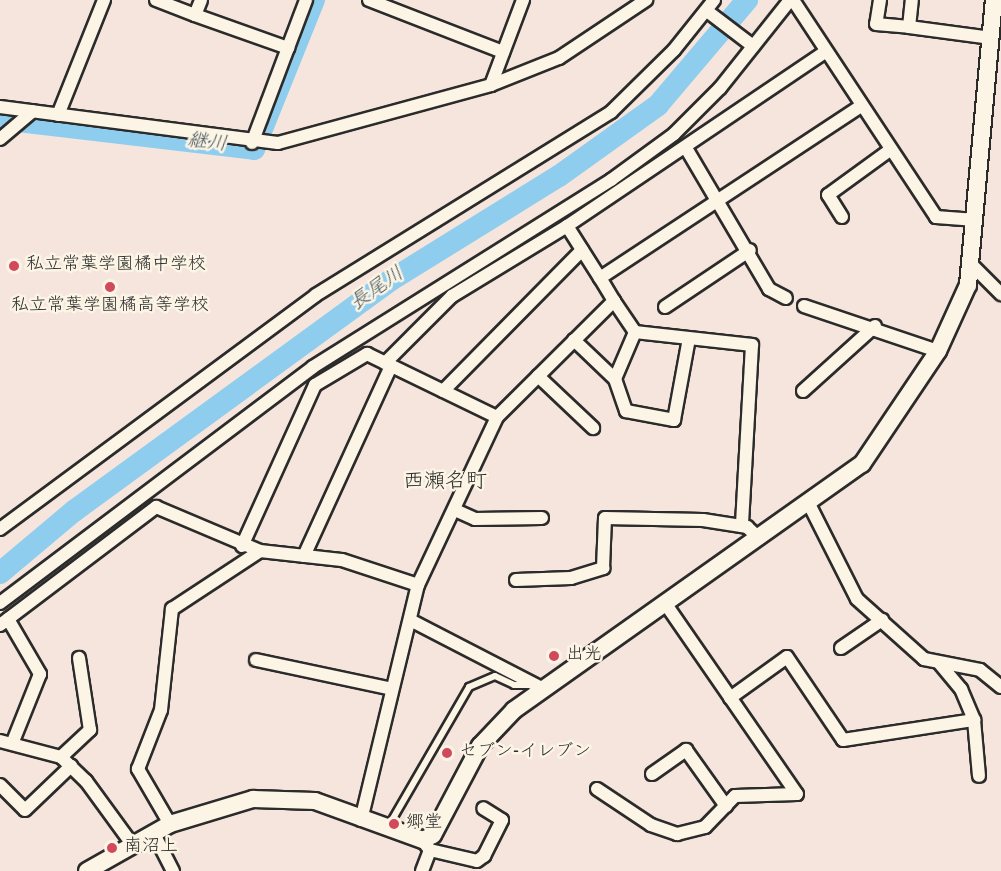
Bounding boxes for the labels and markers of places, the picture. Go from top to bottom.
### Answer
place label: 私立常葉学園橘中学校 [26,255,206,277]
marker: 私立常葉学園橘中学校 [7,259,21,273]
marker: 私立常葉学園橘高等学校 [103,280,117,294]
place label: 私立常葉学園橘高等学校 [11,296,209,318]
place label: 出光 [566,645,602,667]
marker: 出光 [547,649,561,663]
place label: セブン-イレブン [459,742,591,764]
marker: セブン-イレブン [440,746,454,760]
place label: 郷堂 [406,813,442,835]
marker: 郷堂 [387,817,401,831]
place label: 南沼上 [124,837,178,859]
marker: 南沼上 [105,841,119,855]

